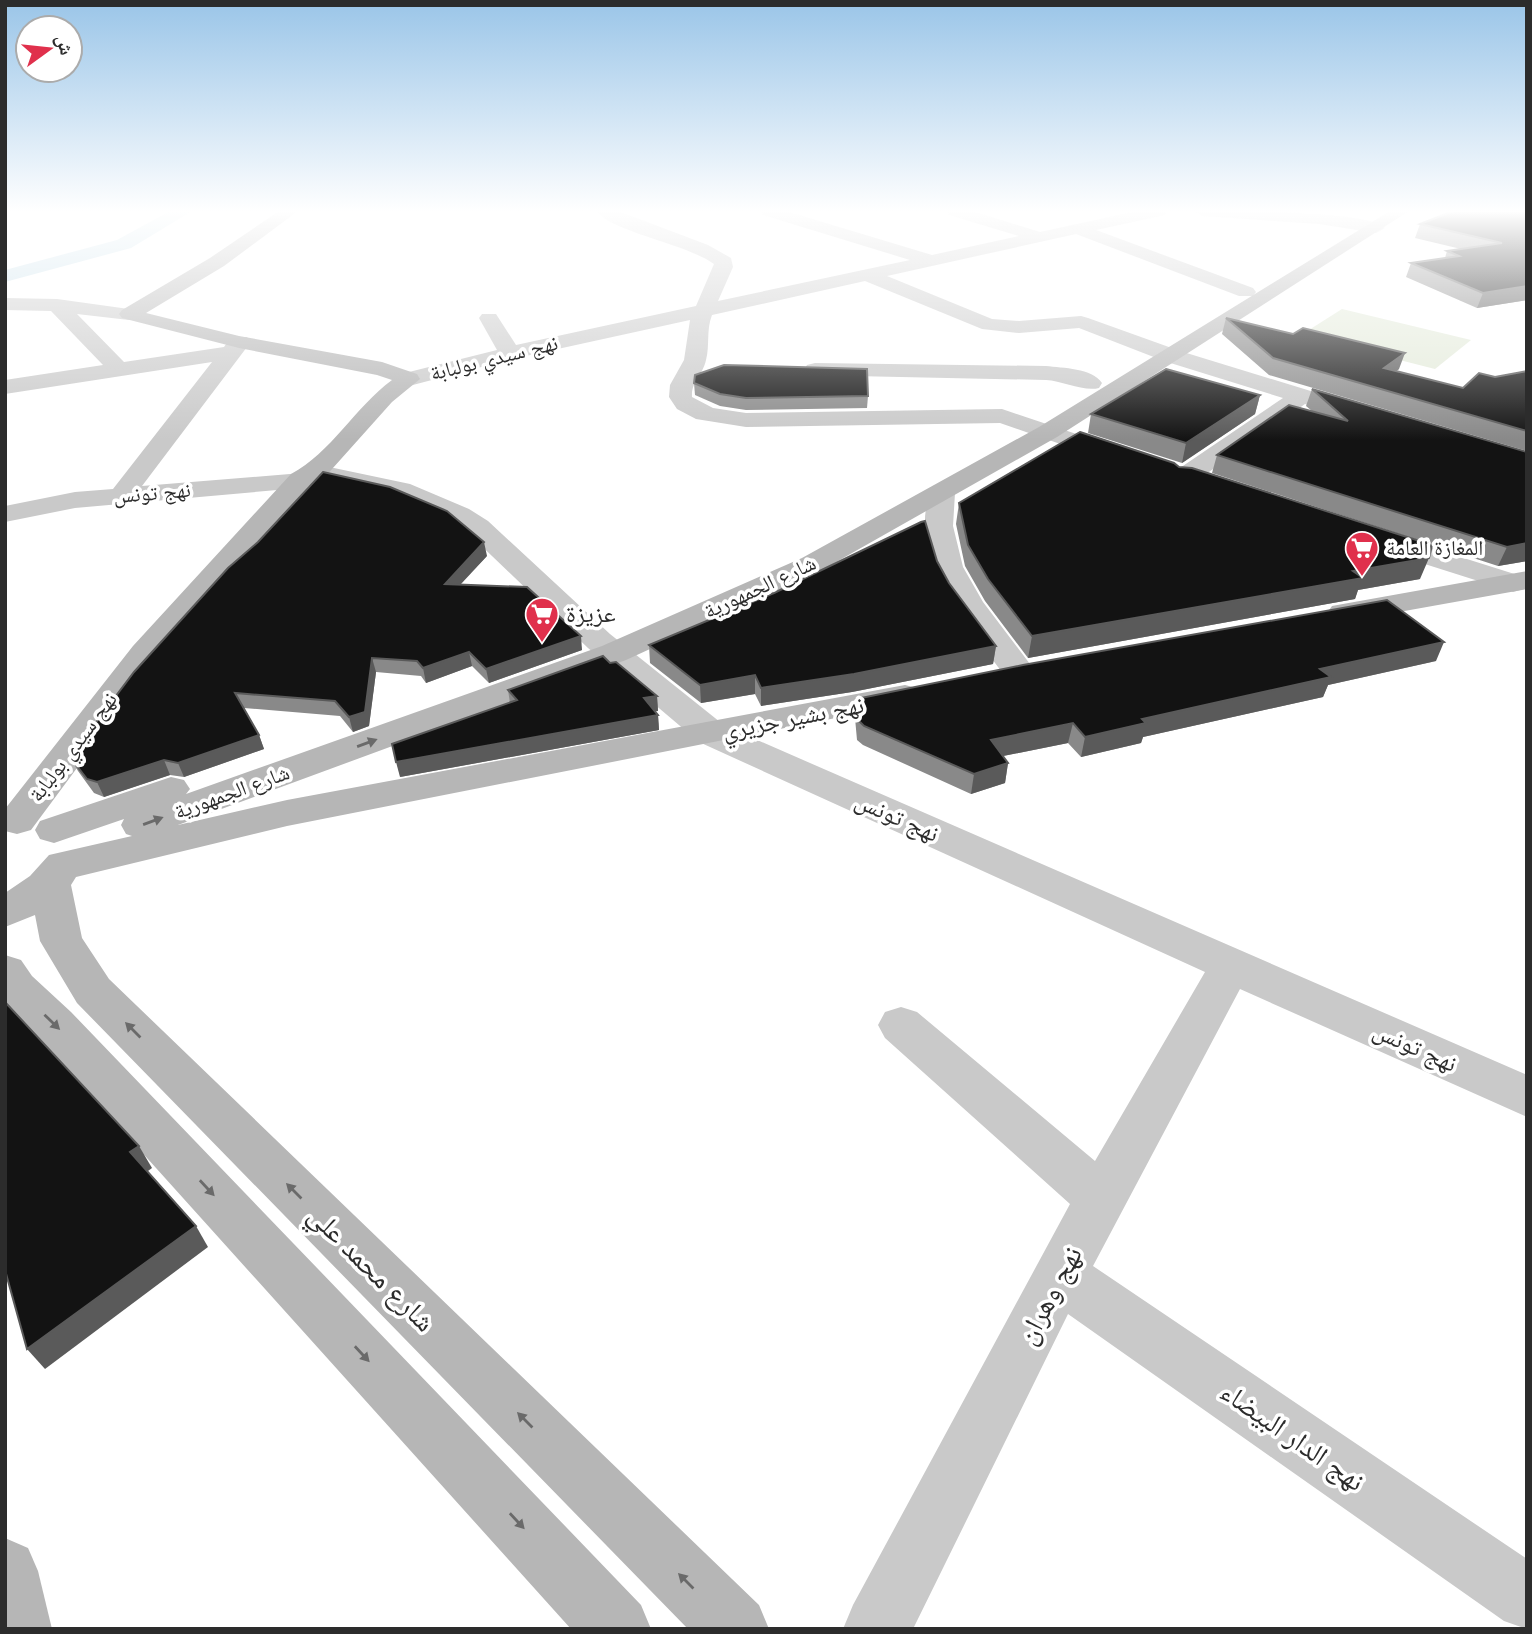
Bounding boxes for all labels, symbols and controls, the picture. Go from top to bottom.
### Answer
north arrow [14,14,84,84]
text: ش [51,32,78,57]
street label: نهج سيدي بولبابة [428,331,561,390]
street label: نهج تونس [112,478,192,509]
supermarket icon: المغازة العامة [1343,529,1381,578]
place label: المغازة العامة [1386,536,1483,559]
street label: شارع الجمهورية [700,551,820,624]
supermarket icon: عزيزة [523,595,561,644]
place label: عزيزة [566,600,616,627]
street label: نهج سيدي بولبابة [24,688,125,809]
street label: نهج بشير جزيري [720,691,867,750]
one-way arrow [356,737,377,748]
street label: شارع الجمهورية [171,760,293,825]
street label: نهج تونس [850,786,943,849]
one-way arrow [142,815,163,826]
one-way arrow [43,1013,60,1030]
street label: نهج تونس [1368,1016,1461,1079]
one-way arrow [124,1022,141,1039]
one-way arrow [199,1179,215,1197]
one-way arrow [286,1183,303,1199]
street label: شارع محمد علي [297,1199,441,1343]
street label: نهج وهران [1011,1241,1090,1350]
one-way arrow [353,1345,369,1362]
street label: نهج الدار البيضاء [1214,1376,1370,1499]
one-way arrow [516,1412,533,1429]
one-way arrow [508,1512,524,1529]
one-way arrow [678,1573,695,1589]

